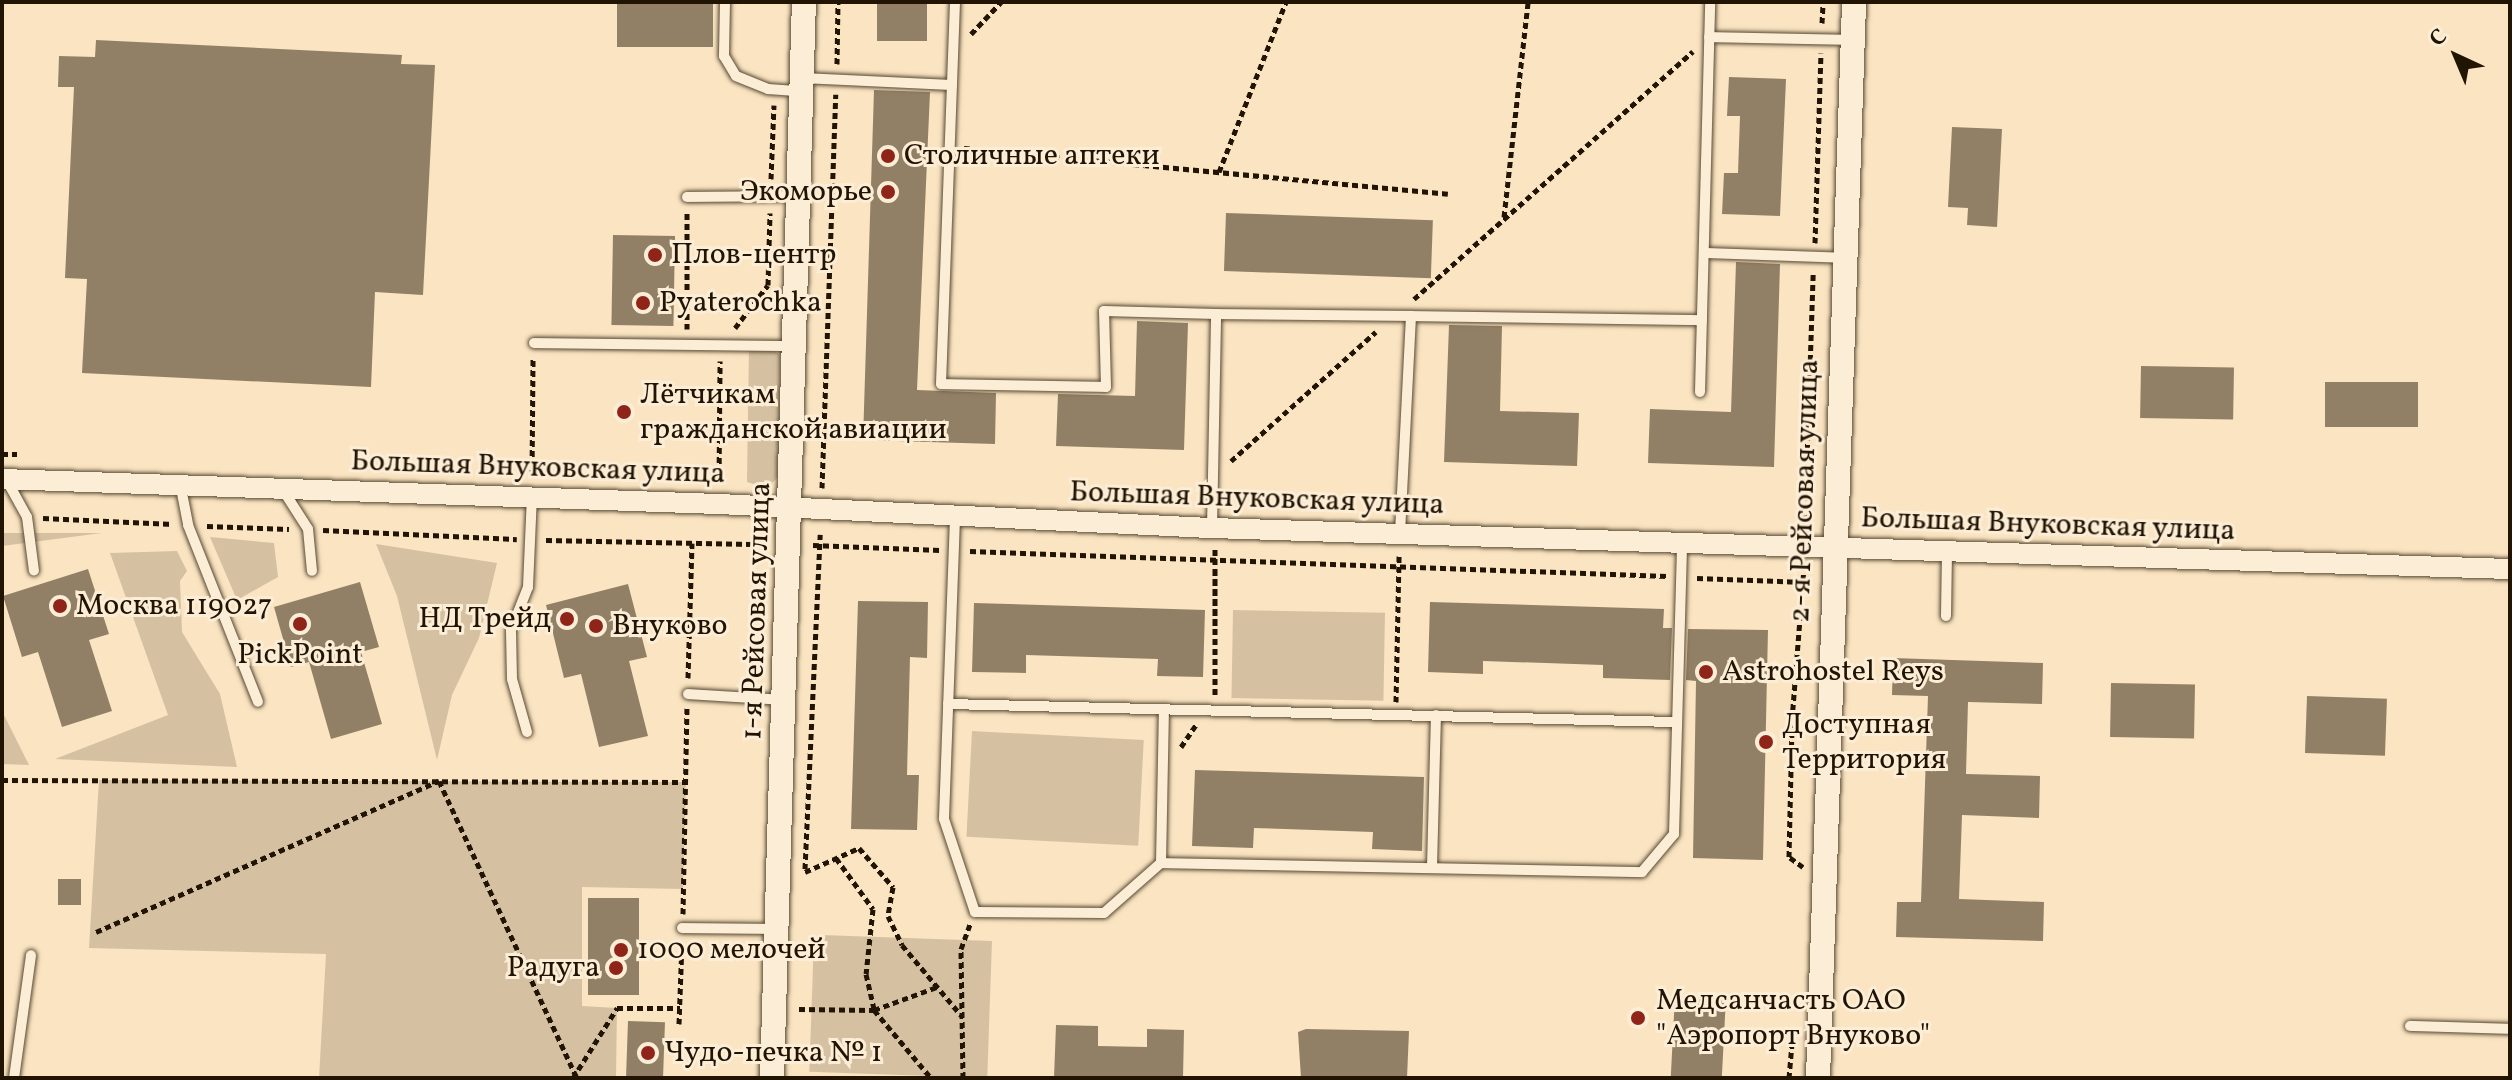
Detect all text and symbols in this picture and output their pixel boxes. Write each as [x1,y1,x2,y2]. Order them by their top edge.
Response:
north arrow [2416,16,2496,96]
text: С [2423,22,2455,54]
place label: Столичные аптеки [904,138,1160,174]
marker: Столичные аптеки [879,147,897,165]
place label: Экоморье [740,174,872,210]
marker: Экоморье [879,183,897,201]
place label: Плов-центр [671,237,837,273]
marker: Плов-центр [646,246,664,264]
place label: Pyaterochka [659,285,822,321]
marker: Pyaterochka [634,294,652,312]
street label: 2-я Рейсовая улица [1782,358,1828,624]
place label: Лётчикам гражданской авиации [640,377,947,448]
marker: Лётчикам гражданской авиации [615,403,633,421]
street label: Большая Внуковская улица [350,443,726,493]
street label: Большая Внуковская улица [1069,474,1445,524]
street label: 1-я Рейсовая улица [734,481,780,741]
street label: Большая Внуковская улица [1860,500,2236,550]
place label: Москва 119027 [76,588,272,624]
marker: Москва 119027 [51,597,69,615]
place label: НД Трейд [418,601,551,637]
place label: Внуково [612,608,728,644]
marker: НД Трейд [558,610,576,628]
marker: PickPoint [291,615,309,633]
marker: Внуково [587,617,605,635]
place label: PickPoint [237,637,363,673]
place label: Astrohostel Reys [1722,654,1944,690]
marker: Astrohostel Reys [1697,663,1715,681]
place label: Доступная Территория [1782,707,1946,778]
marker: Доступная Территория [1757,733,1775,751]
place label: 1000 мелочей [637,932,826,968]
marker: 1000 мелочей [612,941,630,959]
place label: Радуга [507,950,600,986]
marker: Радуга [607,959,625,977]
place label: Медсанчасть ОАО "Аэропорт Внуково" [1656,983,1930,1054]
marker: Медсанчасть ОАО "Аэропорт Внуково" [1627,1007,1649,1029]
place label: Чудо-печка № 1 [664,1035,882,1071]
marker: Чудо-печка № 1 [639,1044,657,1062]

